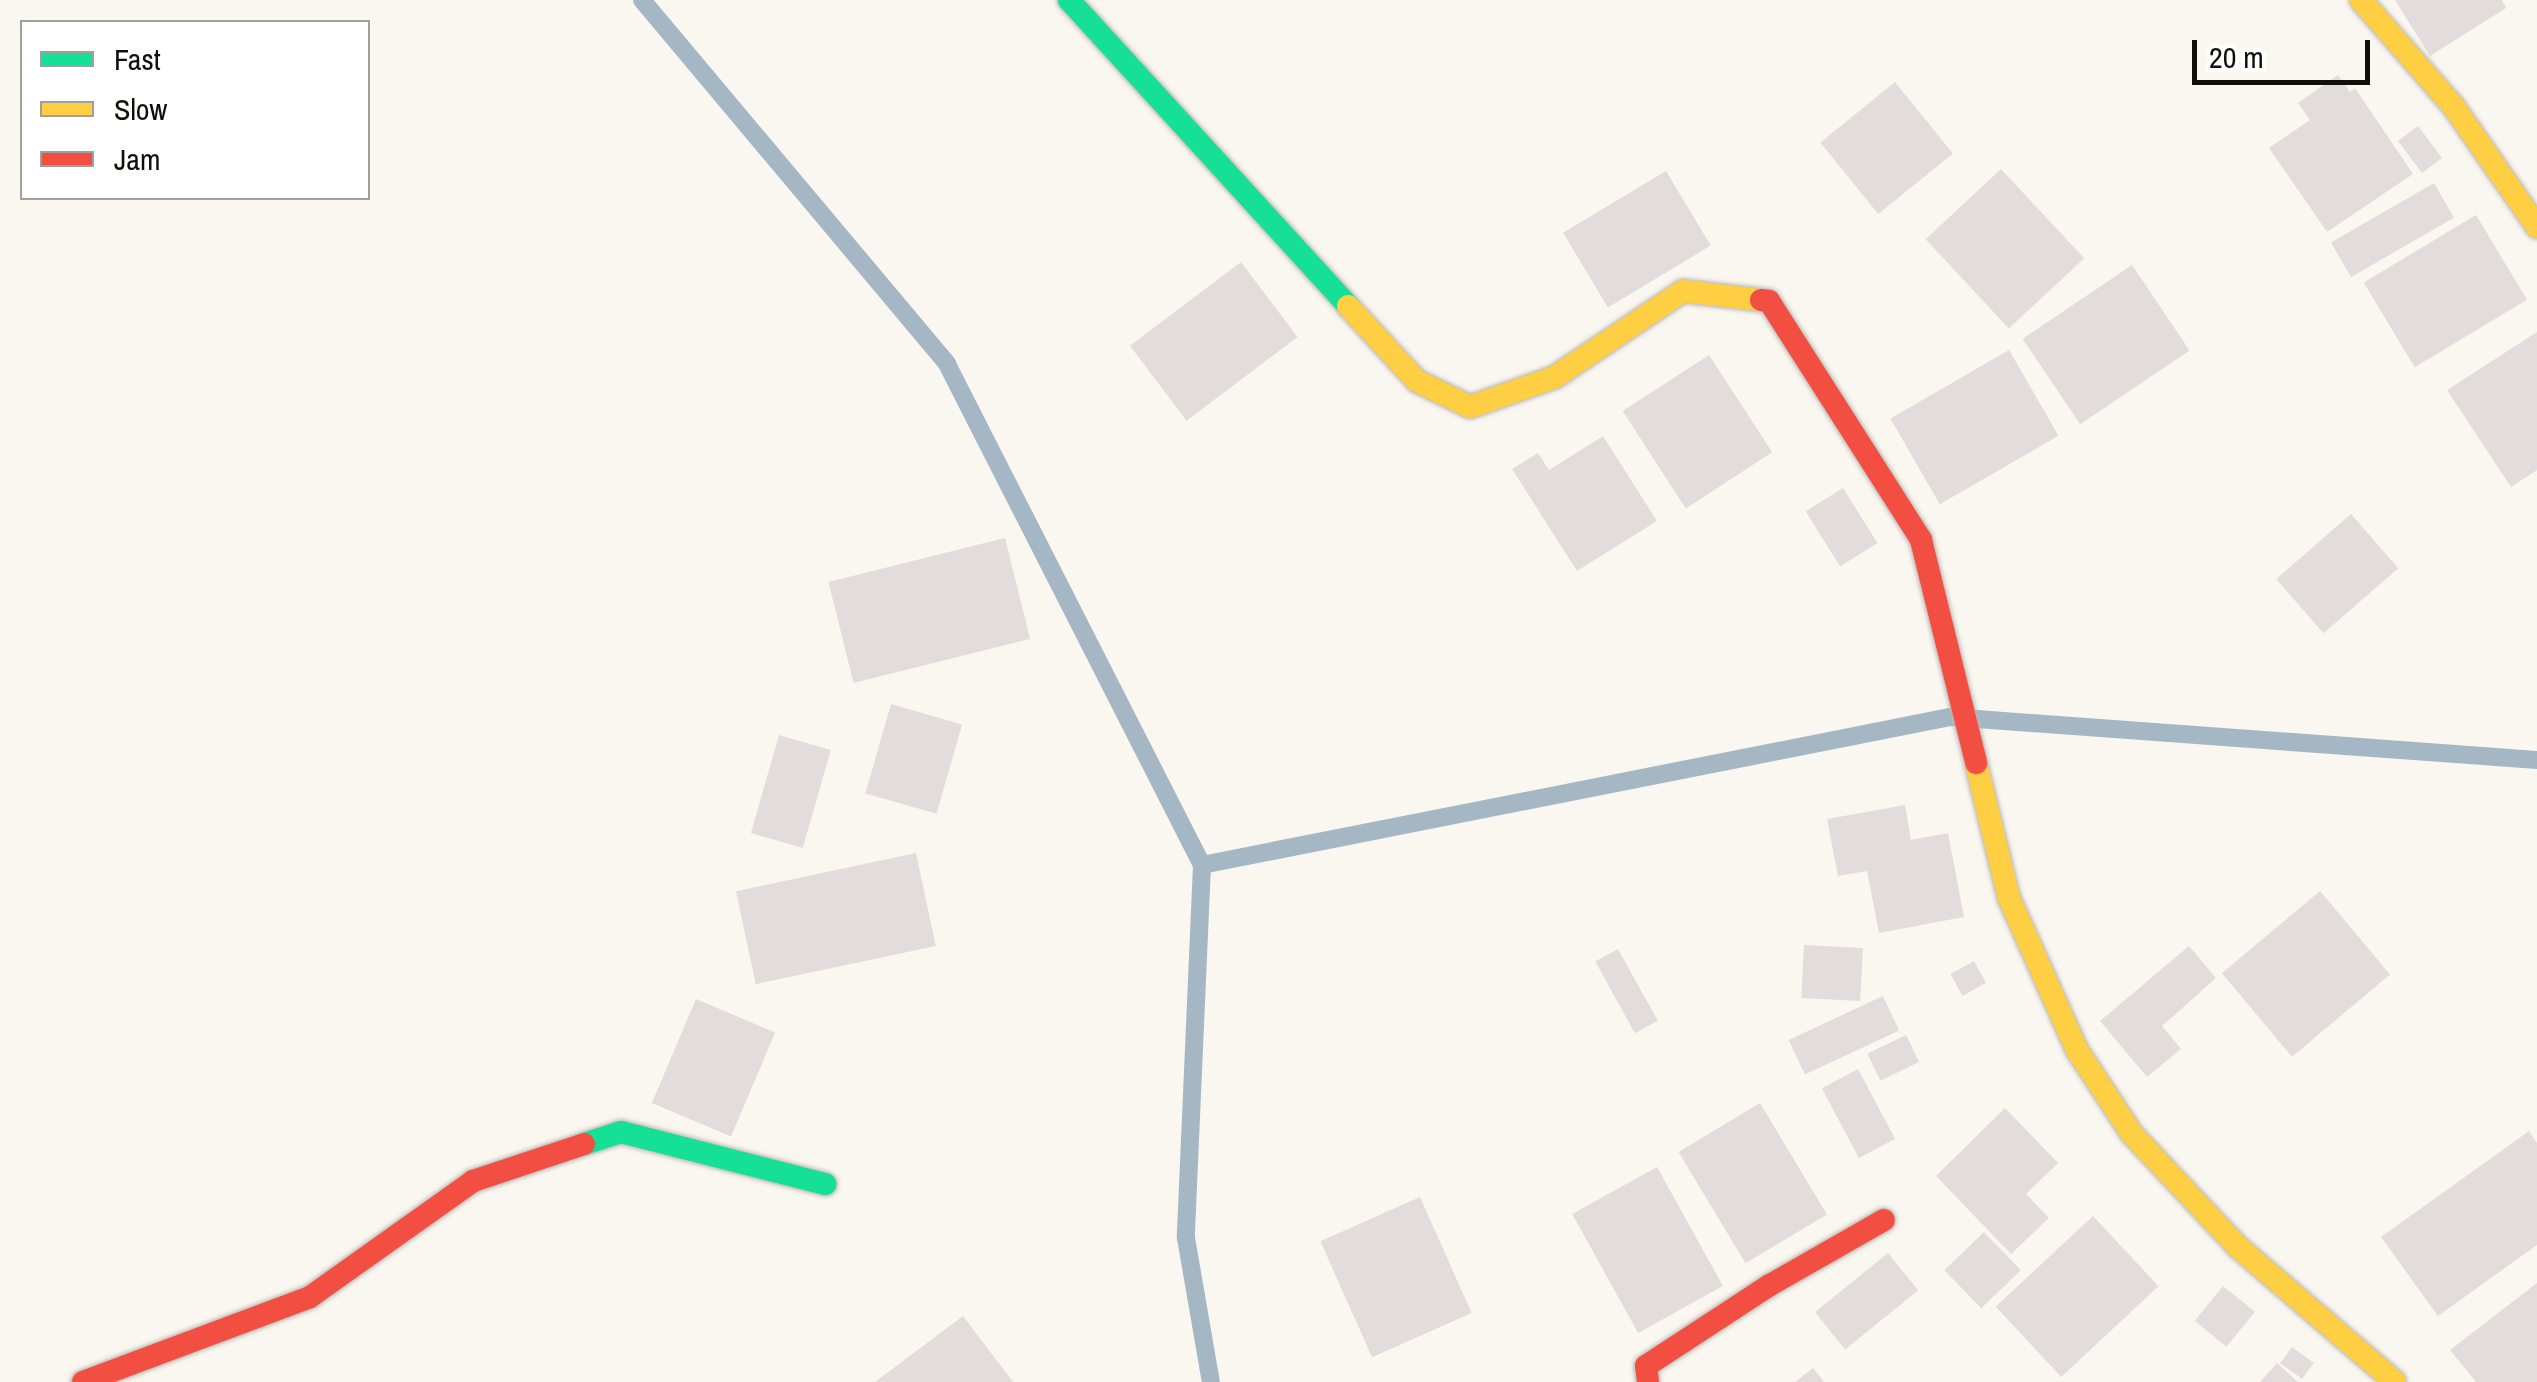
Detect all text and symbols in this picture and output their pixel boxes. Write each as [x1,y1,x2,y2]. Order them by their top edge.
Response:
legend [20,20,370,200]
scale bar [2197,20,2374,82]
text: 20 m [2209,37,2264,77]
text: Fast [114,39,161,79]
text: Slow [114,89,167,129]
text: Jam [114,139,160,179]

